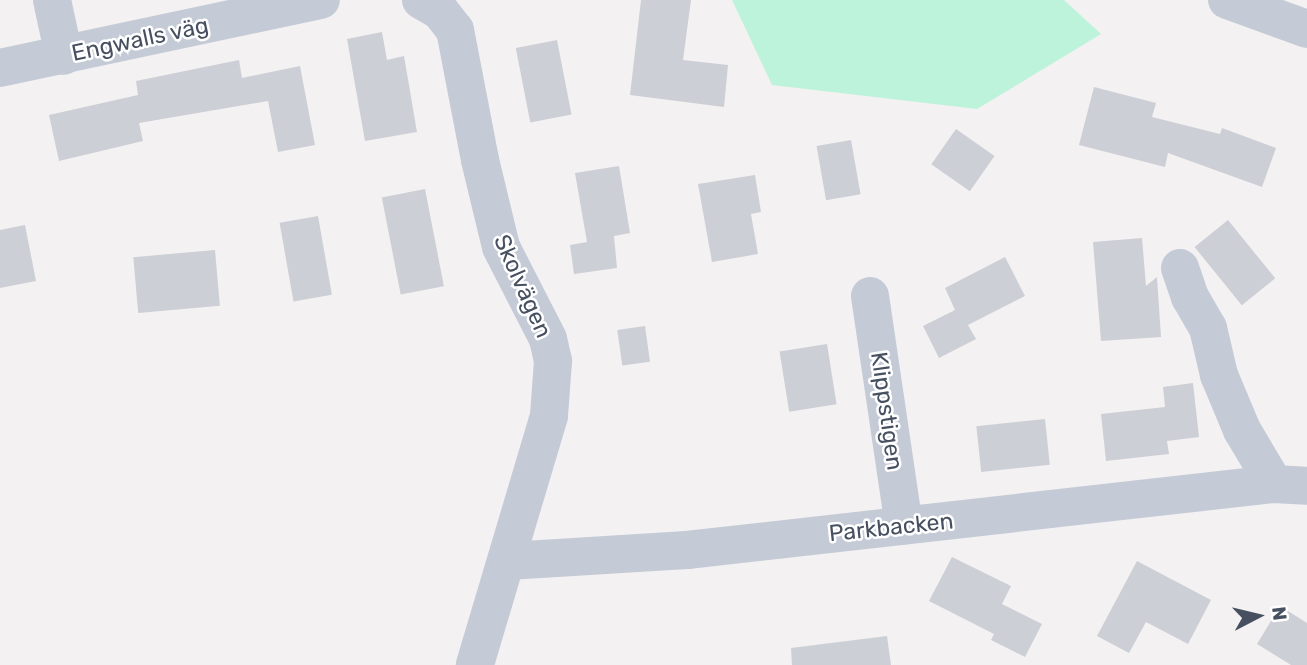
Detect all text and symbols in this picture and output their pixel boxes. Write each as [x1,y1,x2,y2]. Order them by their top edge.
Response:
street label: Engwalls väg [69,11,211,67]
street label: Skolvägen [488,230,558,342]
street label: Klippstigen [865,350,909,472]
street label: Parkbacken [827,507,955,547]
north arrow [1223,581,1293,651]
text: N [1267,605,1292,622]

